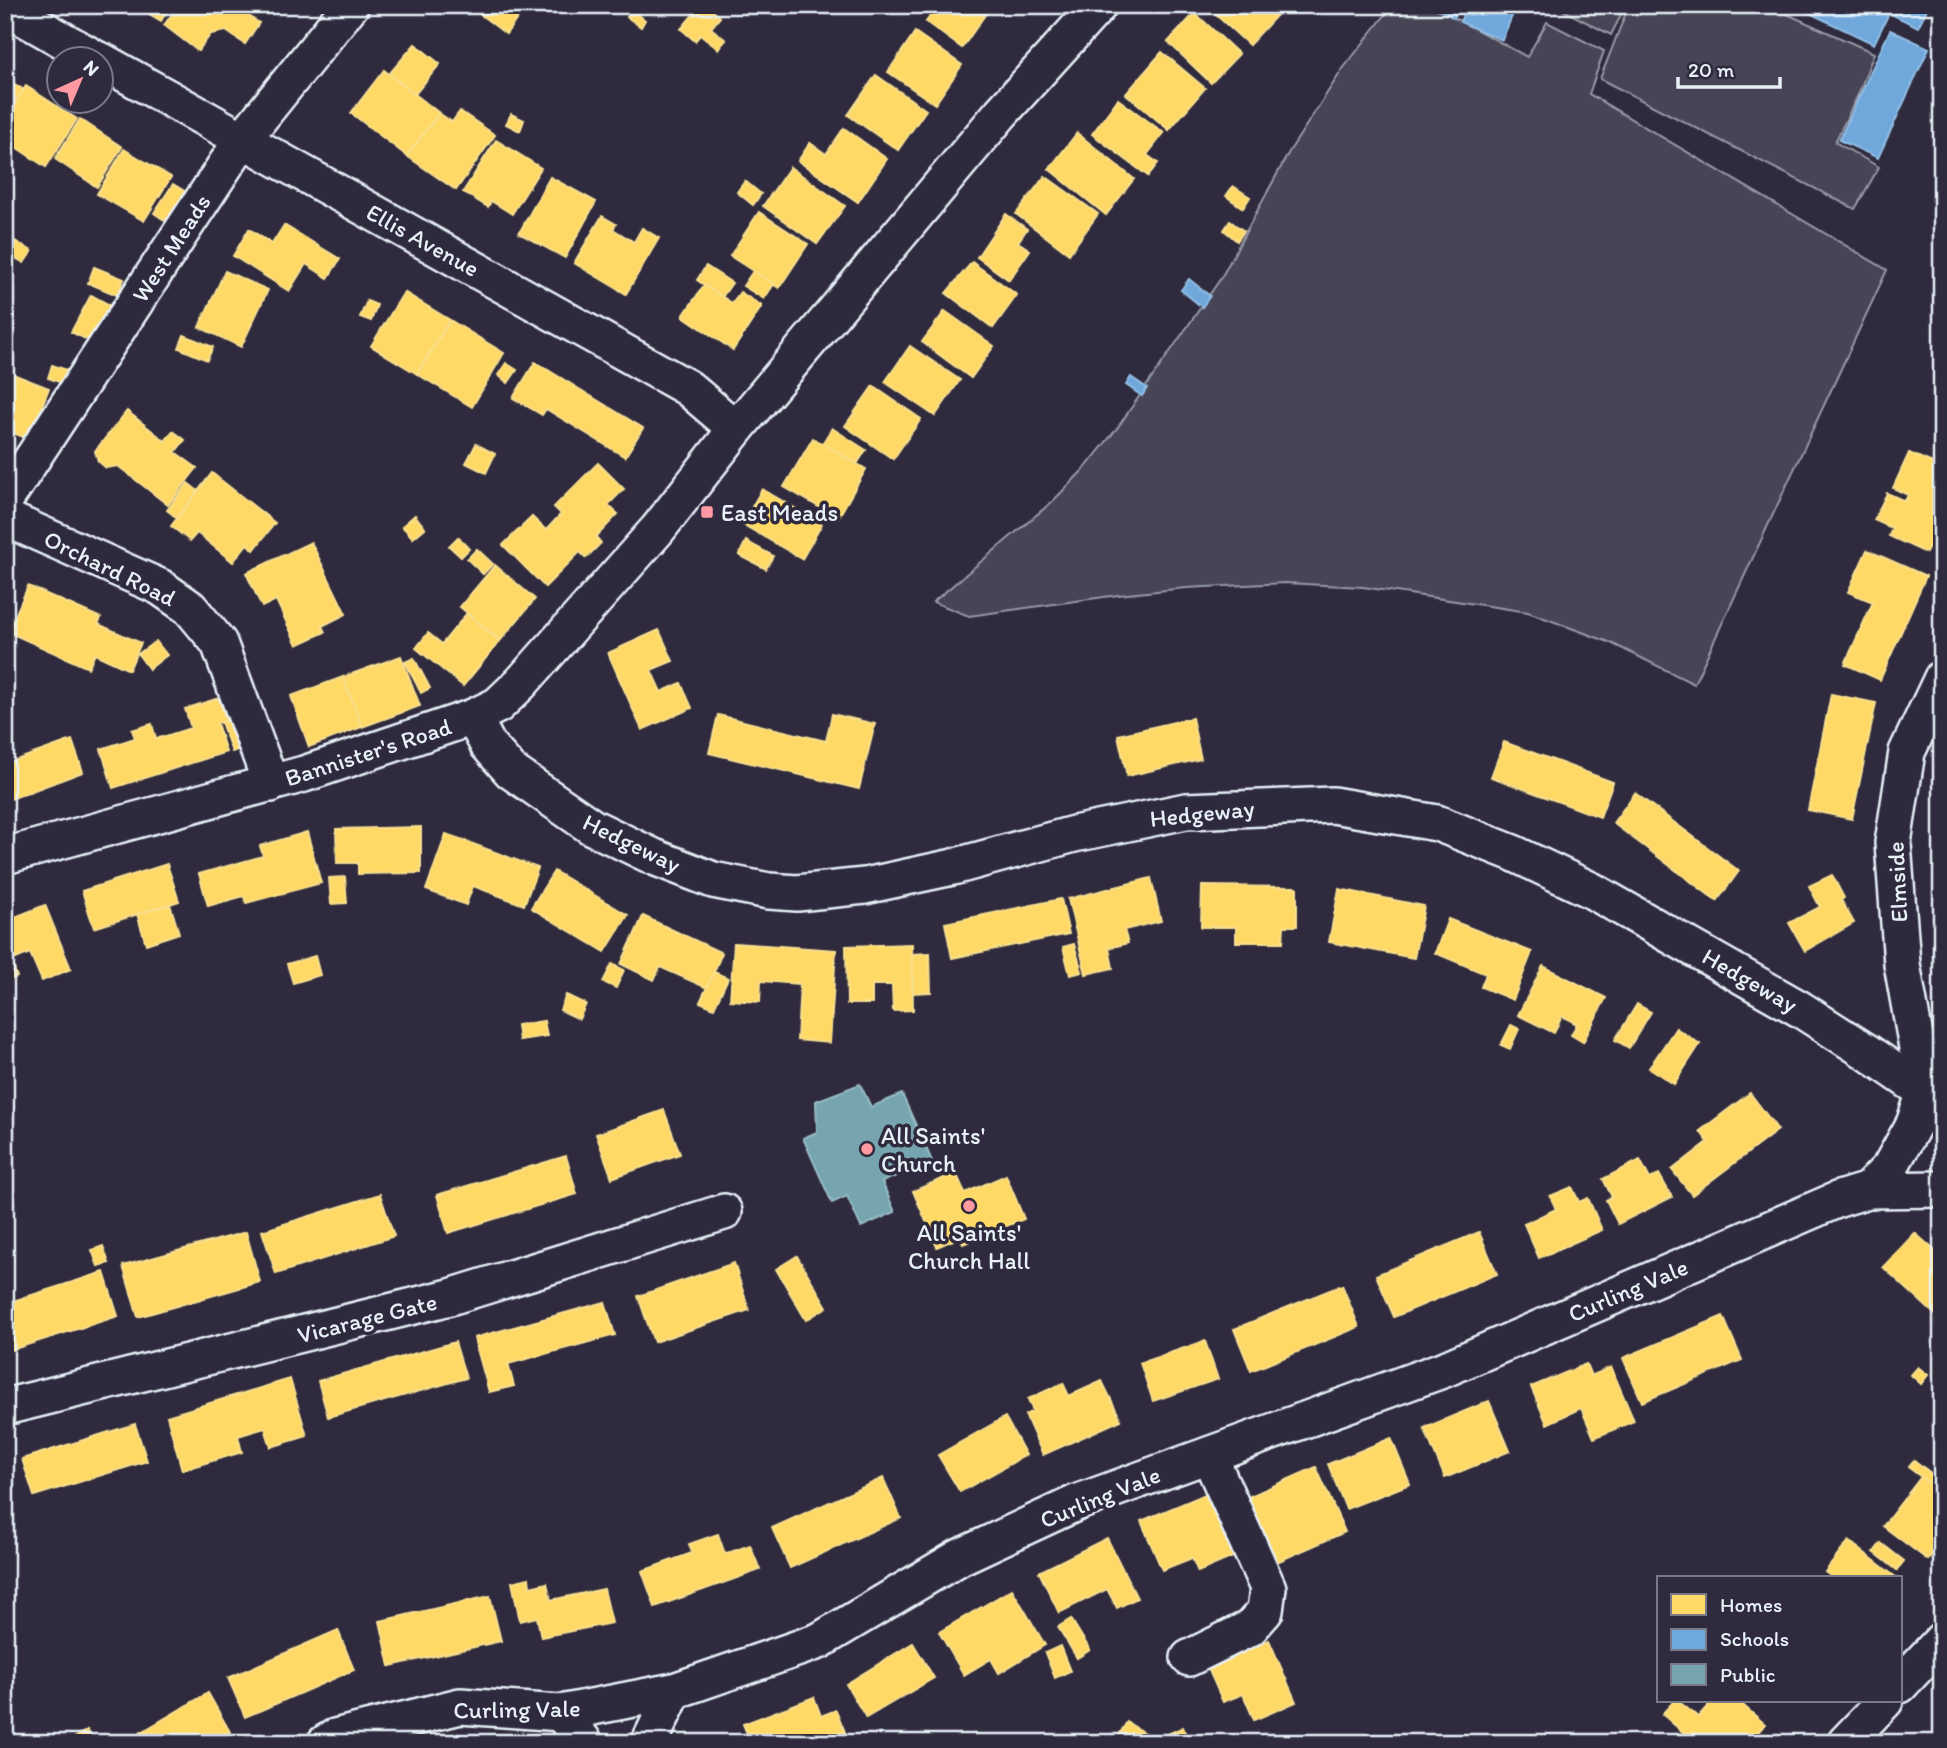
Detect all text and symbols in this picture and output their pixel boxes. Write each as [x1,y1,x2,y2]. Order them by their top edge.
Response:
north arrow [46,46,116,116]
scale bar [1678,46,1779,90]
text: N [79,55,104,81]
text: 20 m [1688,57,1735,82]
street label: West Meads [125,188,217,308]
street label: Ellis Avenue [361,197,485,283]
place label: East Meads [721,498,838,527]
marker: East Meads [699,504,715,520]
street label: Orchard Road [39,524,181,612]
street label: Bannister's Road [281,711,455,793]
street label: Hedgeway [1148,793,1256,833]
street label: Hedgeway [578,807,686,879]
street label: Elmside [1880,841,1914,923]
street label: Hedgeway [1697,941,1803,1019]
place label: All Saints' Church [881,1121,985,1178]
marker: All Saints' Church [859,1141,875,1157]
marker: All Saints' Church Hall [961,1198,977,1214]
place label: All Saints' Church Hall [908,1218,1030,1275]
street label: Curling Vale [1564,1252,1692,1328]
street label: Vicarage Gate [294,1287,440,1349]
street label: Curling Vale [1036,1460,1164,1534]
legend [1657,1576,1902,1702]
text: Homes [1720,1592,1782,1617]
text: Schools [1720,1626,1789,1651]
text: Public [1720,1662,1776,1687]
street label: Curling Vale [453,1693,581,1725]

